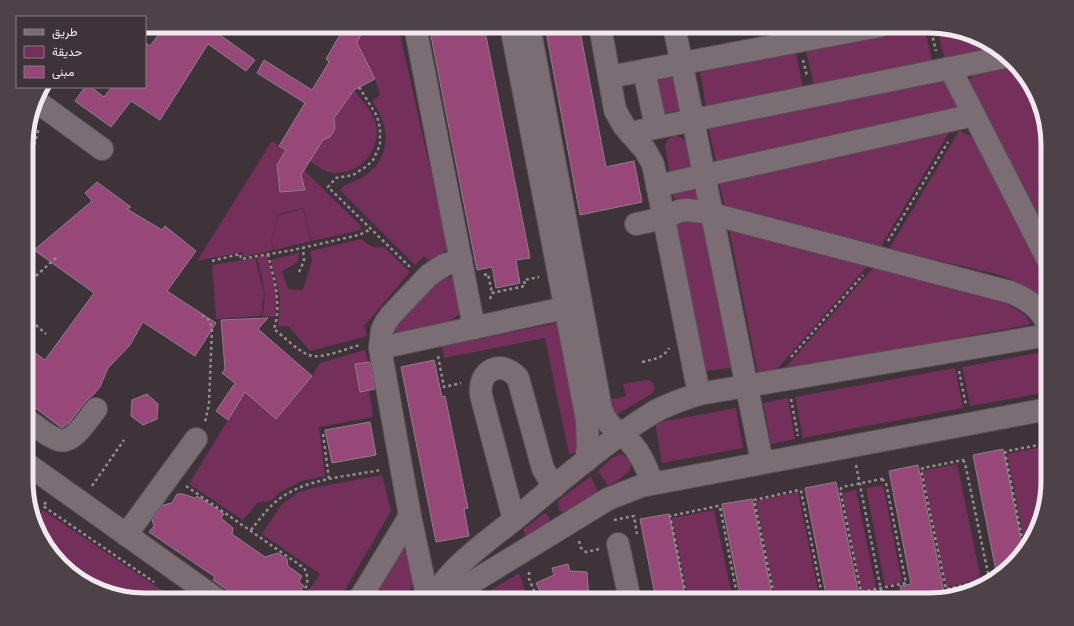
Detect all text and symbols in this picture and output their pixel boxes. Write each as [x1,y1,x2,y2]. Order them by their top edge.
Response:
legend [16,16,146,88]
text: طريق [52,22,78,40]
text: حديقة [52,42,82,60]
text: مبنى [52,62,74,80]

